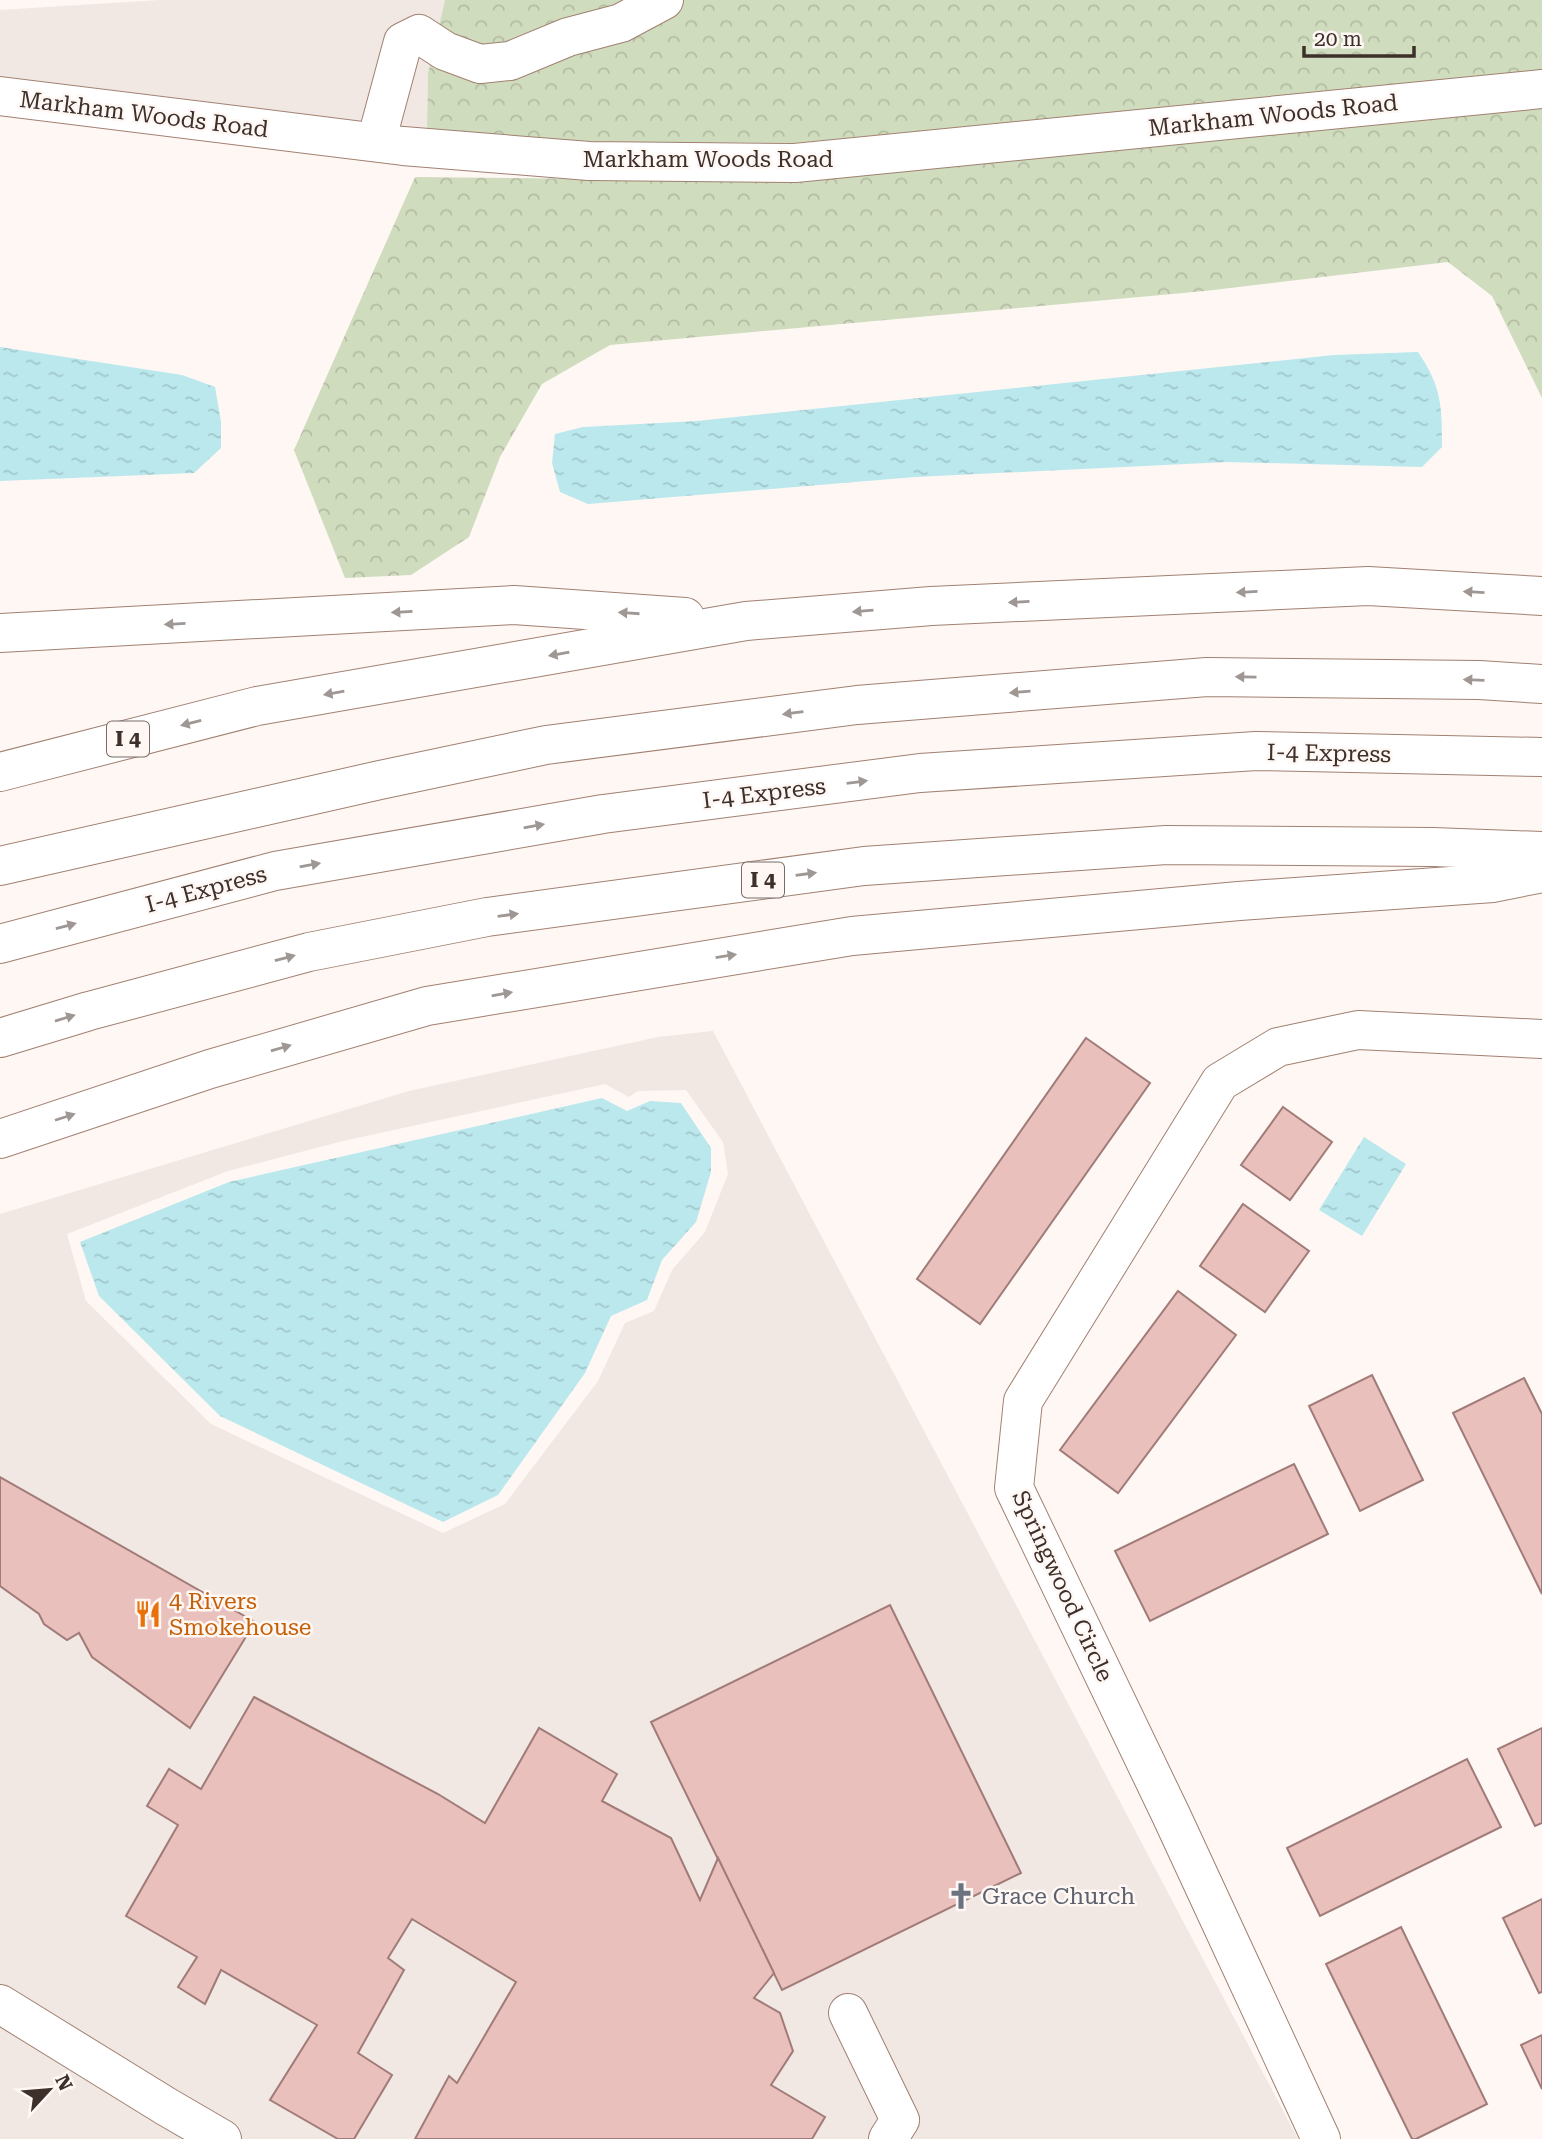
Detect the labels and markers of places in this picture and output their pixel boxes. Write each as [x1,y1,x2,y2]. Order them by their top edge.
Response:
place label: 4 Rivers Smokehouse [169,1588,312,1641]
restaurant icon: 4 Rivers Smokehouse [133,1599,163,1629]
church icon: Grace Church [946,1881,976,1911]
place label: Grace Church [982,1883,1135,1910]

